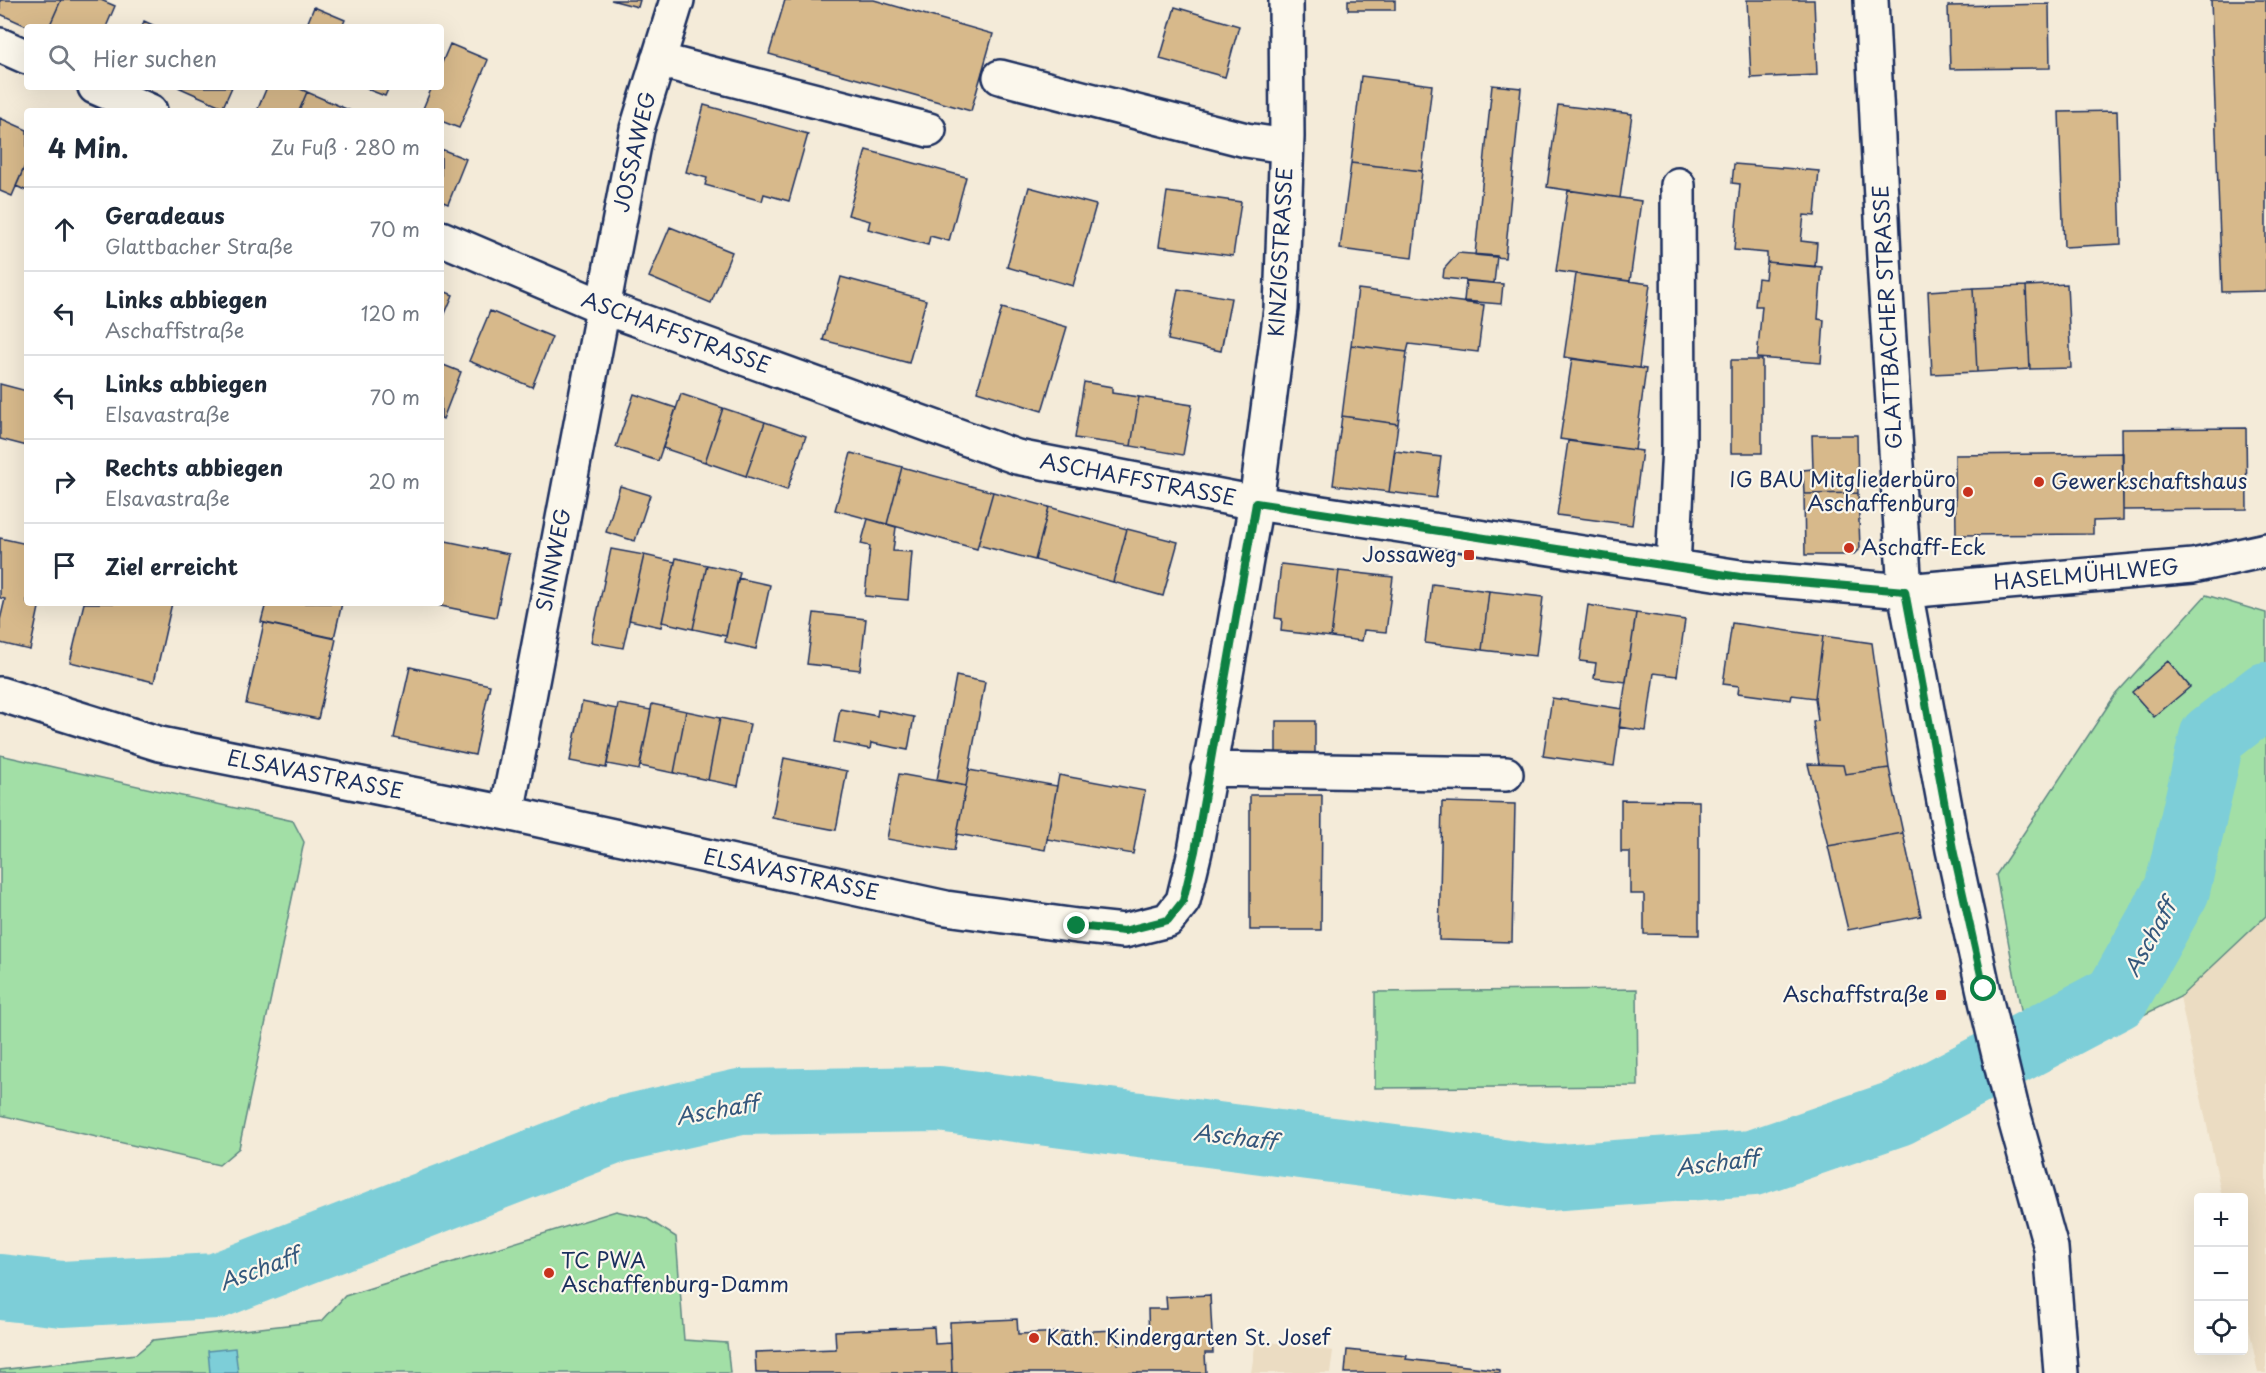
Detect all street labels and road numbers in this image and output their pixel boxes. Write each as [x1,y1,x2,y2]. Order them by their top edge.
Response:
street label: JOSSAWEG [604,88,662,215]
street label: KINZIGSTRASSE [1259,166,1299,338]
street label: GLATTBACHER STRASSE [1863,184,1909,450]
street label: ASCHAFFSTRASSE [578,282,776,380]
street label: ASCHAFFSTRASSE [1038,443,1239,513]
street label: SINNWEG [526,505,578,614]
street label: HASELMÜHLWEG [1992,549,2180,597]
street label: ELSAVASTRASSE [225,740,406,806]
street label: ELSAVASTRASSE [701,839,882,907]

